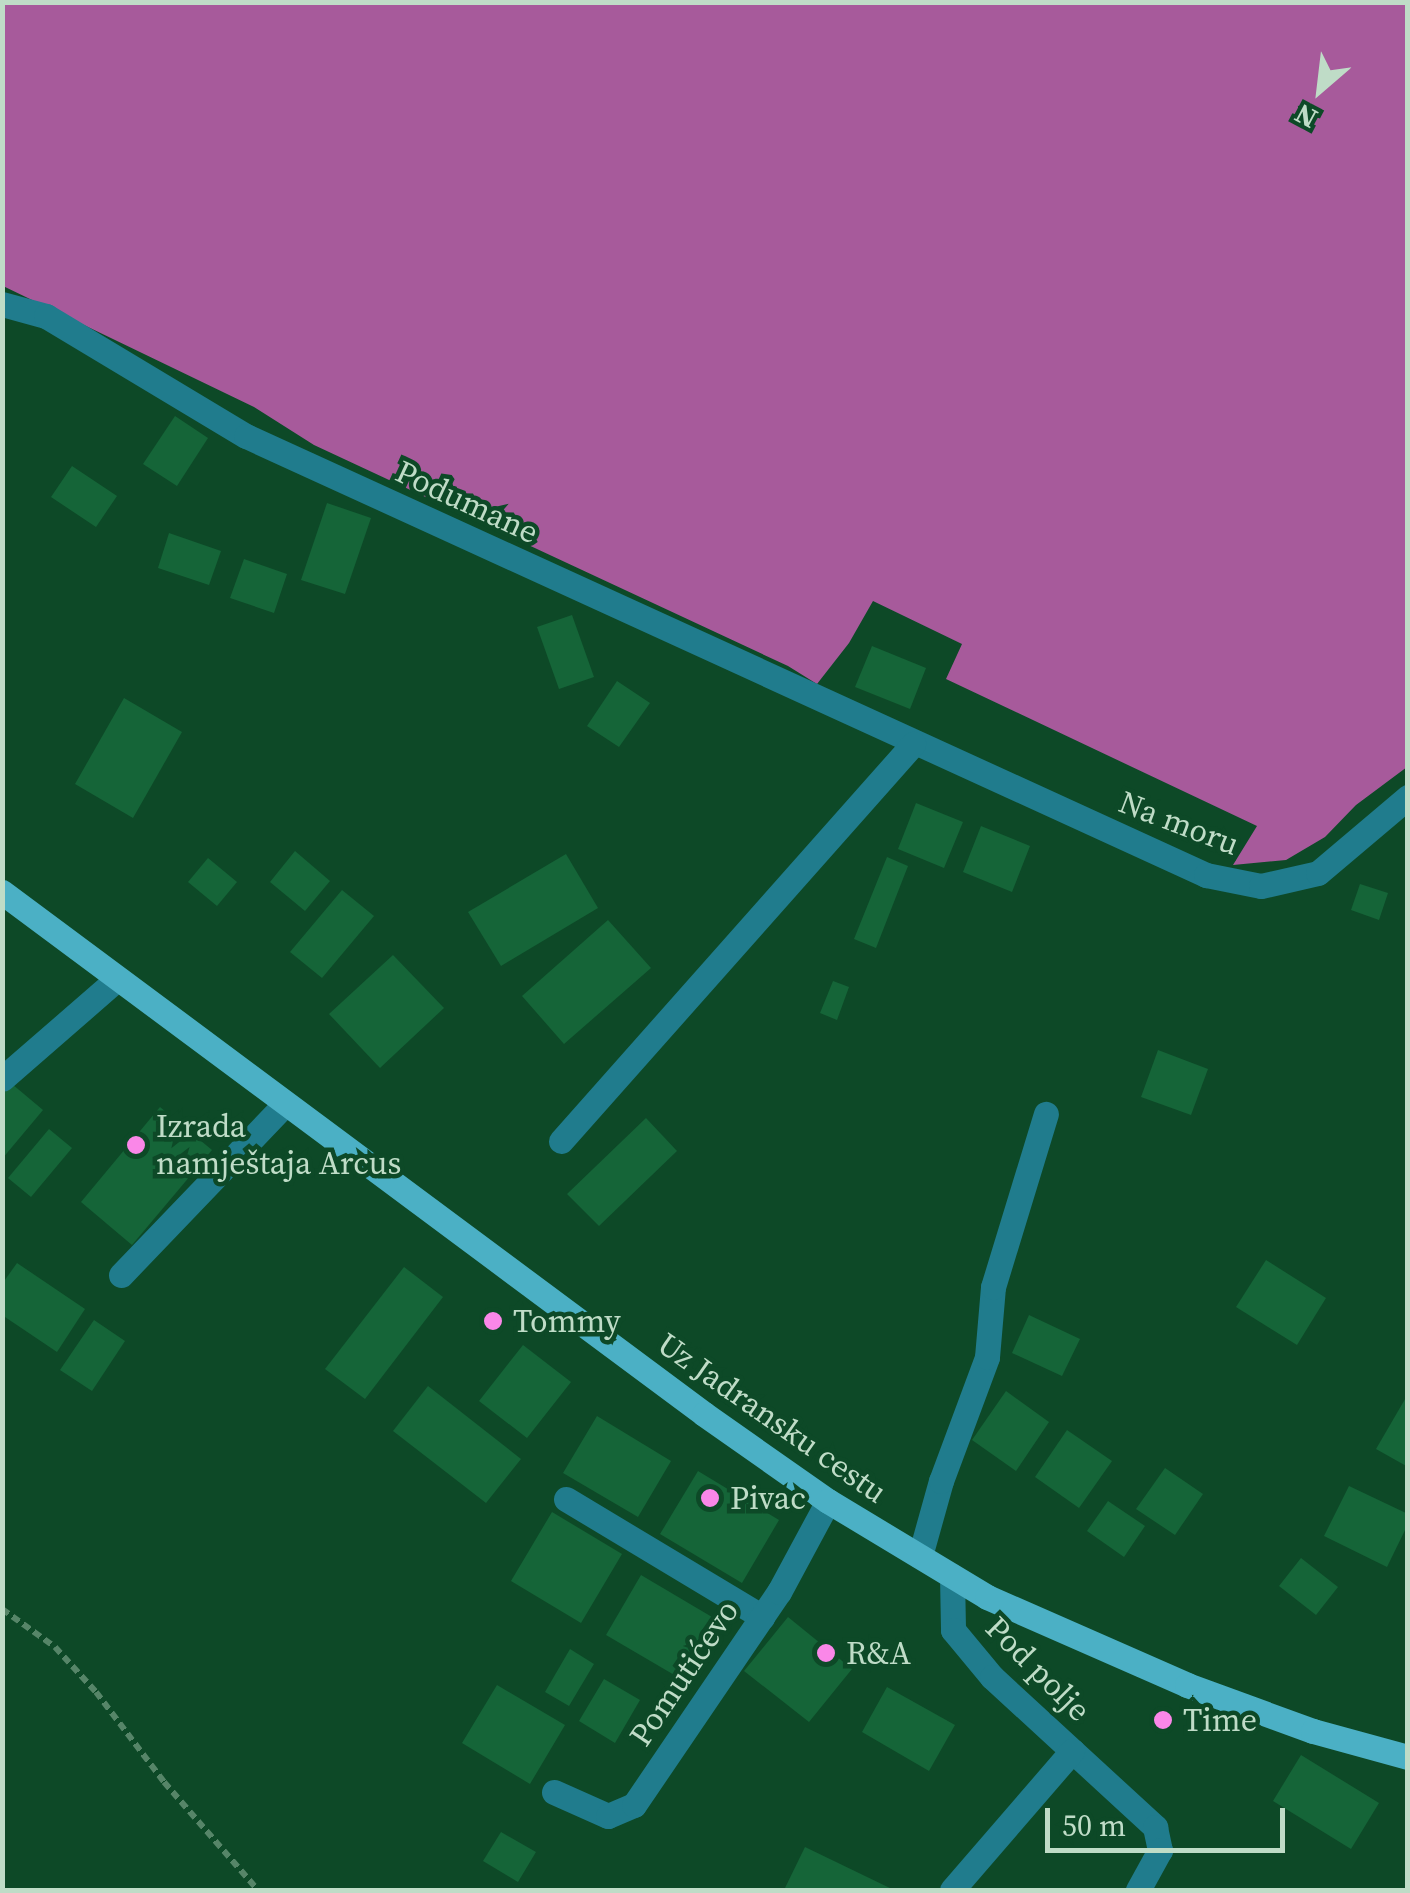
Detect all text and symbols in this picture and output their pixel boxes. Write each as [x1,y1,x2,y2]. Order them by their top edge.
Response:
north arrow [1270,40,1370,140]
text: N [1288,95,1324,138]
street label: Podumane [390,452,544,552]
street label: Na moru [1114,783,1244,863]
place label: Izrada namještaja Arcus [156,1108,401,1183]
marker: Izrada namještaja Arcus [125,1134,147,1156]
place label: Tommy [513,1302,621,1340]
marker: Tommy [482,1310,504,1332]
street label: Uz Jadransku cestu [650,1325,894,1511]
place label: Pivac [730,1479,806,1517]
marker: Pivac [699,1487,721,1509]
street label: Pomutićevo [621,1593,747,1753]
street label: Pod polje [978,1609,1098,1729]
place label: R&A [846,1634,911,1672]
marker: R&A [815,1642,837,1664]
place label: Time [1183,1701,1257,1739]
marker: Time [1152,1709,1174,1731]
scale bar [1050,1788,1290,1850]
text: 50 m [1062,1805,1126,1846]

